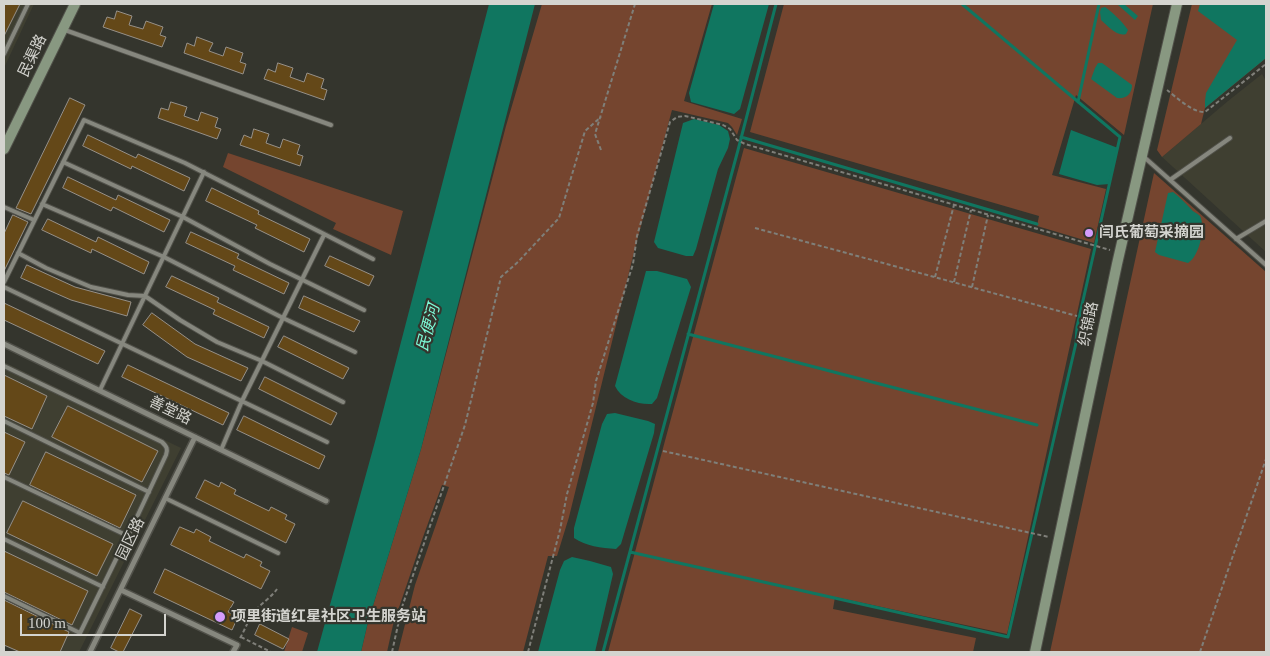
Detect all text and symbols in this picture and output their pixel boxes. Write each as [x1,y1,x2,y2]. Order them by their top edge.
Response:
street label: 民渠路 [15,32,51,80]
place label: 闫氏葡萄采摘园 [1099,224,1204,242]
marker: 闫氏葡萄采摘园 [1083,227,1095,239]
street label: 织锦路 [1076,300,1102,348]
water label: 民便河 [414,302,444,354]
street label: 善堂路 [146,393,194,429]
street label: 园区路 [113,515,149,563]
scale bar [22,604,169,636]
place label: 项里街道红星社区卫生服务站 [231,608,426,626]
marker: 项里街道红星社区卫生服务站 [213,610,227,624]
text: 100 m [28,615,66,631]

